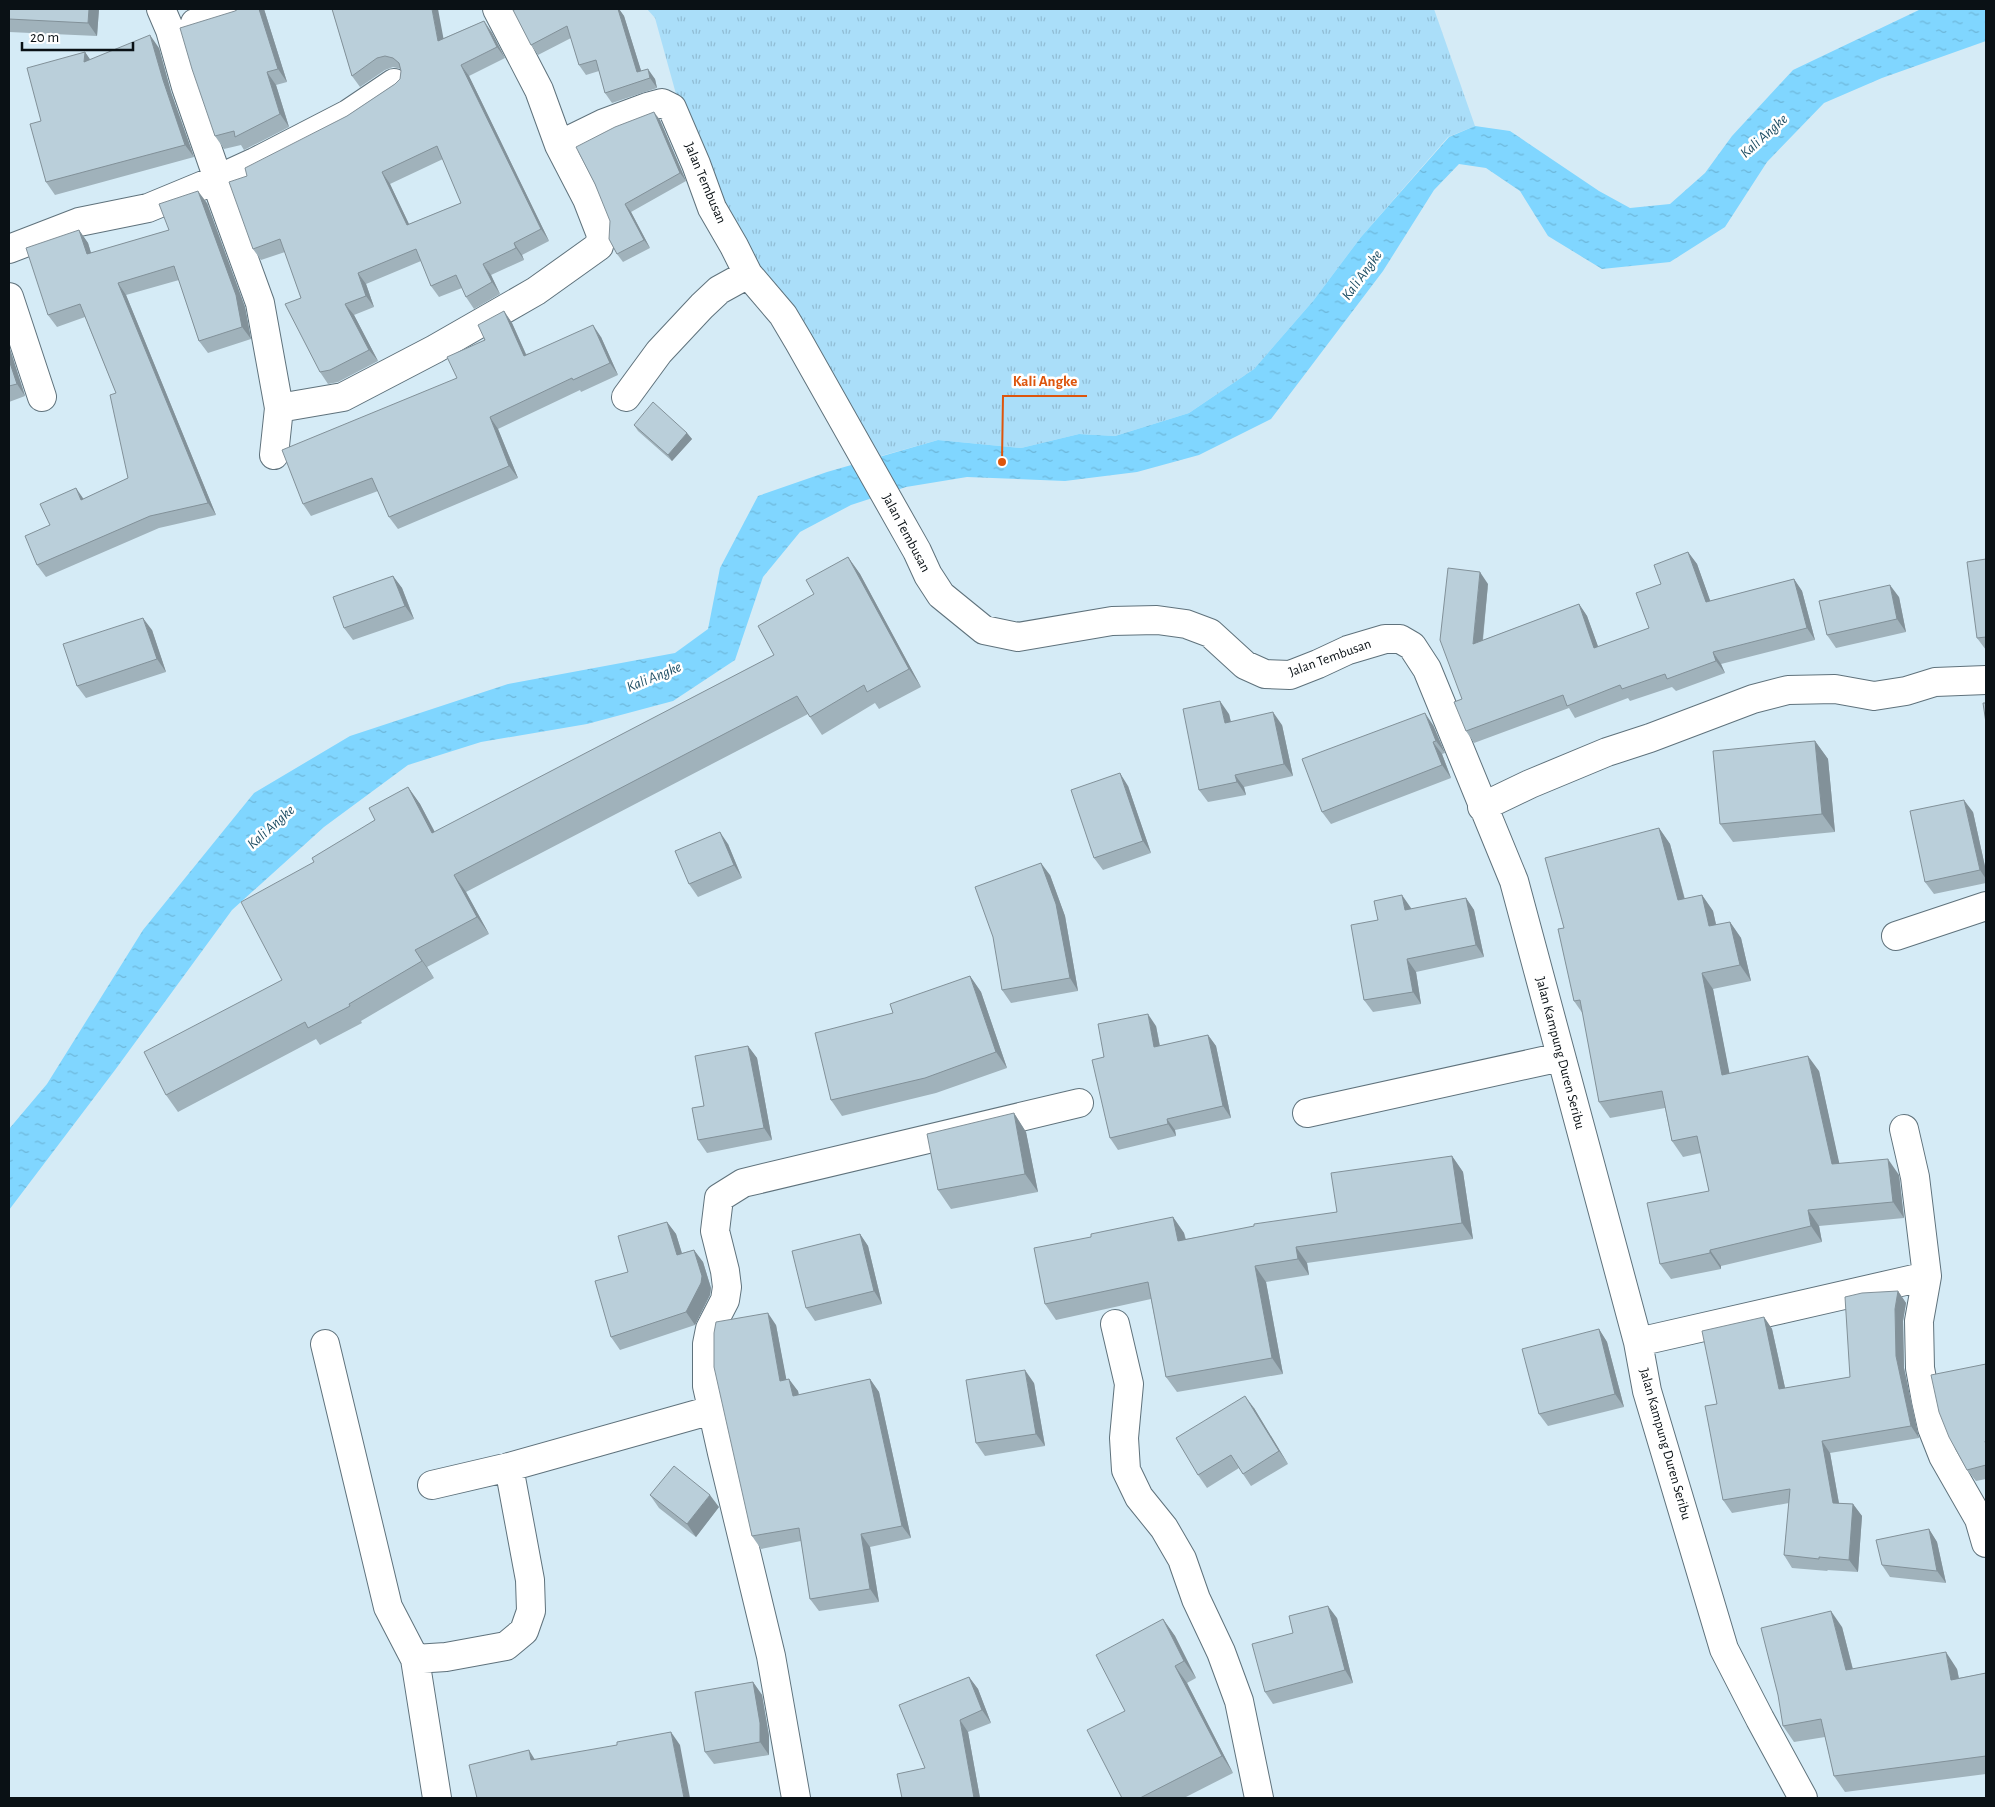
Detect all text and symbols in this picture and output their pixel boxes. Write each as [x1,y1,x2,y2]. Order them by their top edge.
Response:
scale bar [22,20,134,52]
text: 20 m [30,30,59,45]
water label: Kali Angke [1738,111,1791,161]
street label: Jalan Tembusan [682,140,728,226]
water label: Kali Angke [1339,247,1385,303]
callout: Kali Angke [1003,366,1087,396]
text: Kali Angke [1013,374,1077,389]
street label: Jalan Tembusan [880,492,932,574]
street label: Jalan Tembusan [1287,637,1373,679]
water label: Kali Angke [625,659,684,695]
water label: Kali Angke [245,802,298,852]
street label: Jalan Kampung Duren Seribu [1533,975,1587,1131]
street label: Jalan Kampung Duren Seribu [1637,1367,1693,1521]

